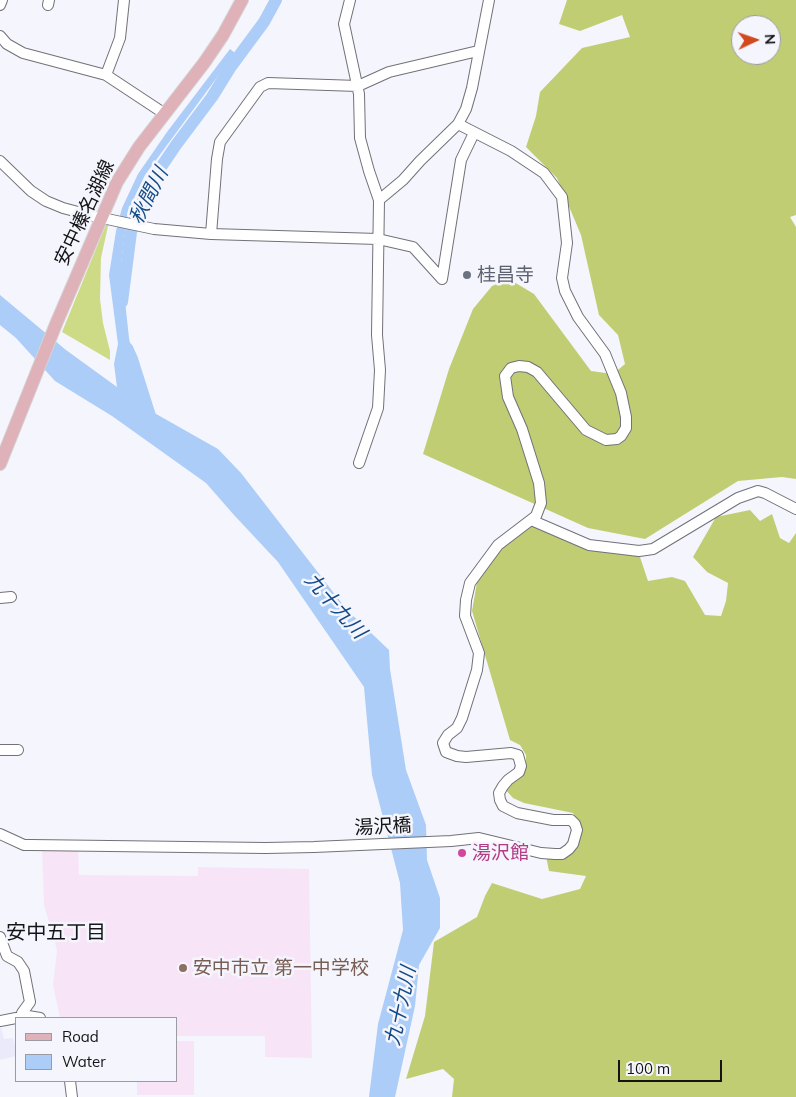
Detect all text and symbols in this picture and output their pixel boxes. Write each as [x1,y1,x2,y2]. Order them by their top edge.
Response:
north arrow [731,15,781,65]
text: N [761,34,779,45]
street label: 安中榛名湖線 [51,157,119,269]
water label: 秋間川 [125,164,173,228]
place label: 桂昌寺 [477,264,534,286]
marker: 桂昌寺 [461,269,473,281]
water label: 九十九川 [299,568,371,644]
street label: 湯沢橋 [354,814,412,840]
place label: 湯沢館 [472,842,529,864]
marker: 湯沢館 [456,847,468,859]
district label: 安中五丁目 [6,921,106,945]
place label: 安中市立 第一中学校 [193,957,369,979]
marker: 安中市立 第一中学校 [177,962,189,974]
water label: 九十九川 [381,964,421,1048]
legend [15,1017,178,1082]
text: Road [62,1027,99,1046]
scale bar [621,1050,725,1082]
text: Water [62,1052,106,1071]
text: 100 m [626,1059,670,1078]

